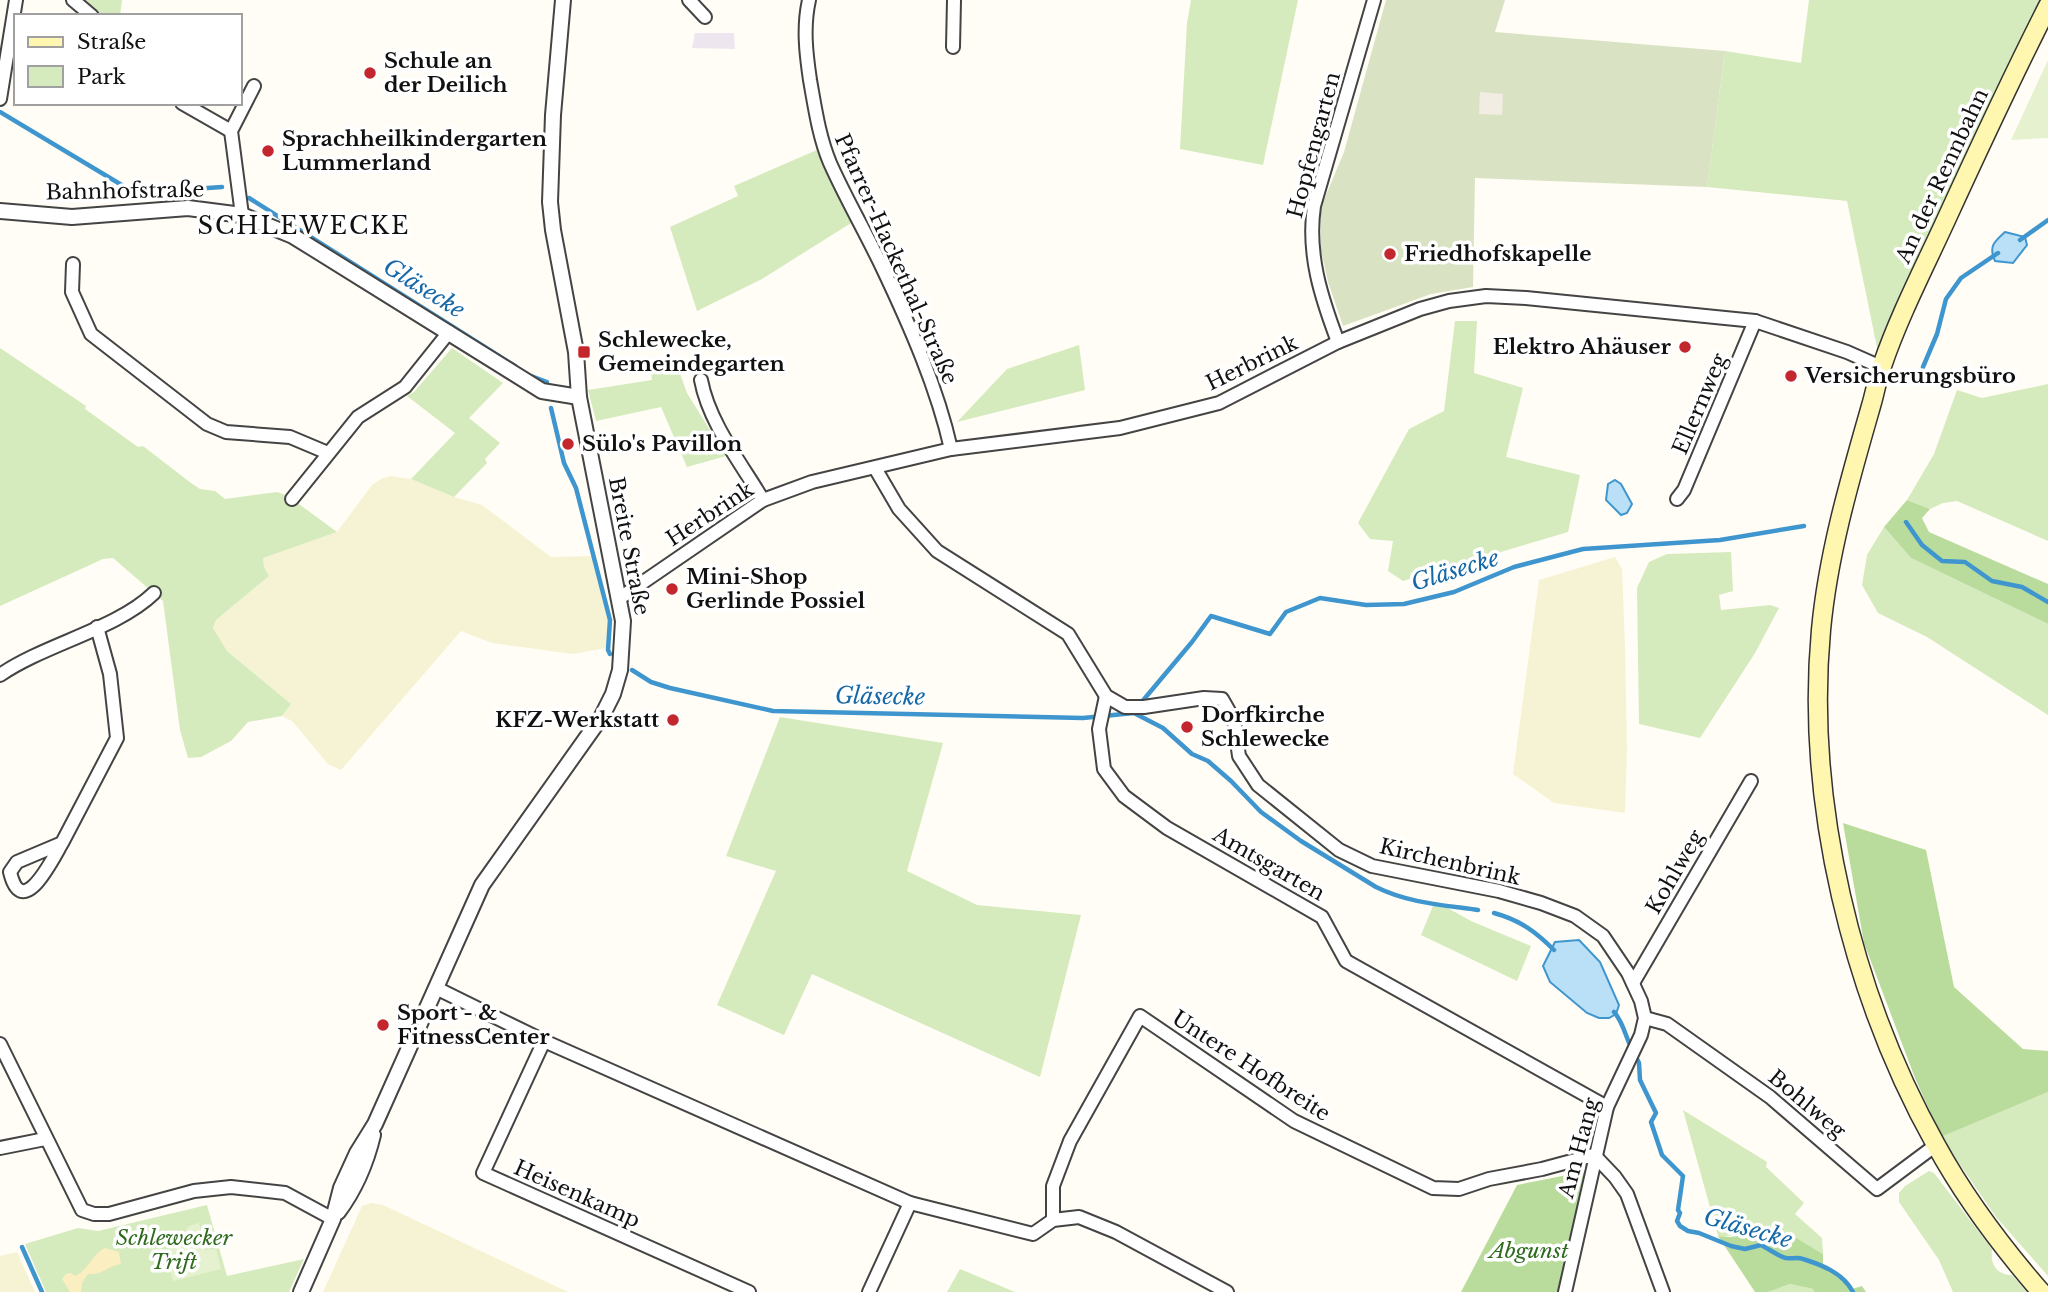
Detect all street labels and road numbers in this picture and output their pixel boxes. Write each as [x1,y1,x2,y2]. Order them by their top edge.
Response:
street label: Hopfengarten [1282,69,1346,221]
street label: An der Rennbahn [1890,84,1994,269]
street label: Pfarrer-Hackethal-Straße [829,130,963,388]
street label: Bahnhofstraße [45,177,205,205]
street label: Herbrink [1202,330,1302,396]
street label: Ellernweg [1667,349,1733,458]
street label: Breite Straße [603,475,655,617]
street label: Herbrink [661,476,759,552]
street label: Amtsgarten [1208,821,1330,906]
street label: Kohlweg [1641,825,1710,919]
street label: Kirchenbrink [1377,833,1523,891]
street label: Untere Hofbreite [1167,1005,1335,1127]
street label: Bohlweg [1763,1064,1851,1144]
street label: Am Hang [1553,1095,1605,1202]
street label: Heisenkamp [510,1155,644,1233]

